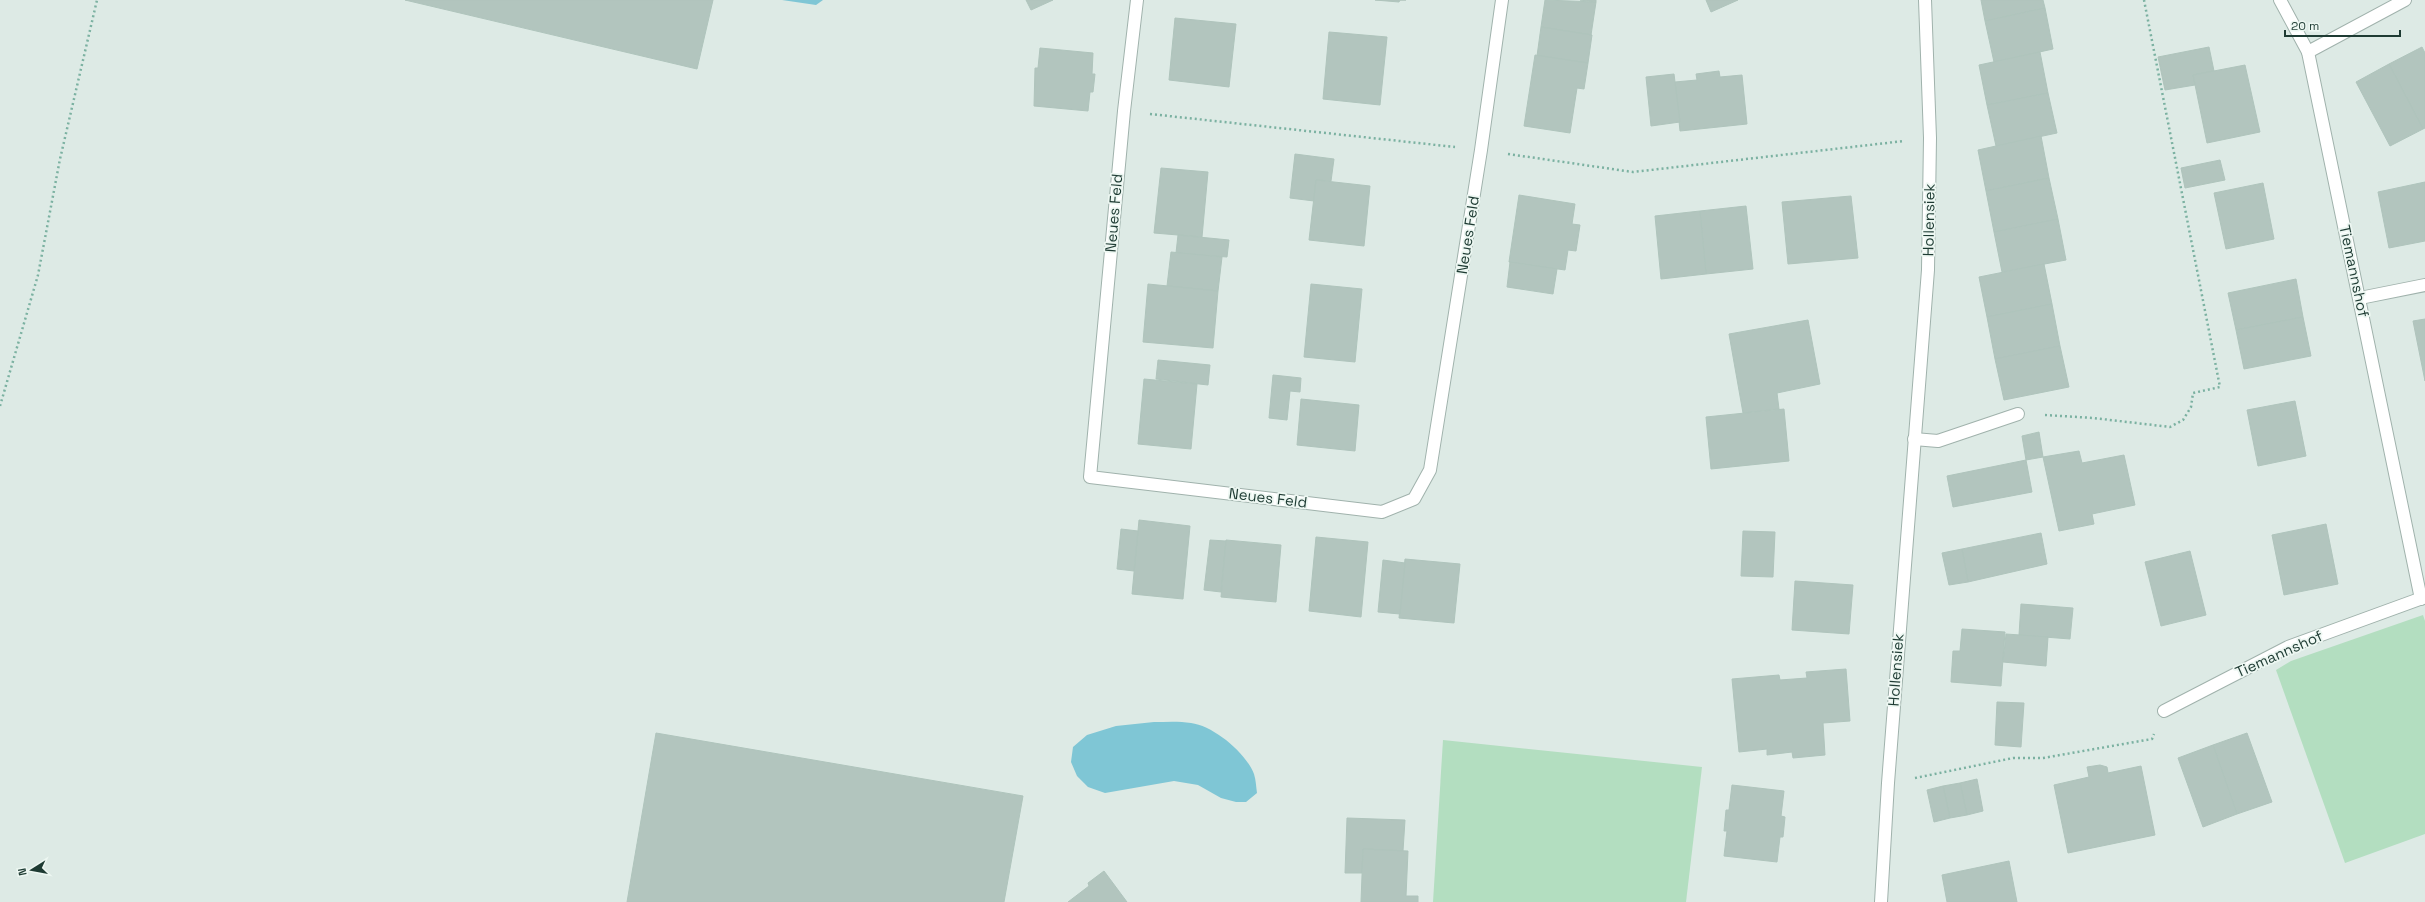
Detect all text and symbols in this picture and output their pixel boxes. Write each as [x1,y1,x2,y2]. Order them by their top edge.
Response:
scale bar [2285,12,2400,38]
text: 20 m [2291,18,2319,34]
street label: Neues Feld [1101,173,1126,253]
street label: Hollensiek [1918,183,1939,257]
street label: Neues Feld [1452,194,1483,275]
street label: Tiemannshof [2335,223,2374,319]
street label: Neues Feld [1228,483,1308,512]
street label: Tiemannshof [2232,626,2326,681]
street label: Hollensiek [1883,633,1908,707]
north arrow [12,850,52,890]
text: N [15,867,30,877]

